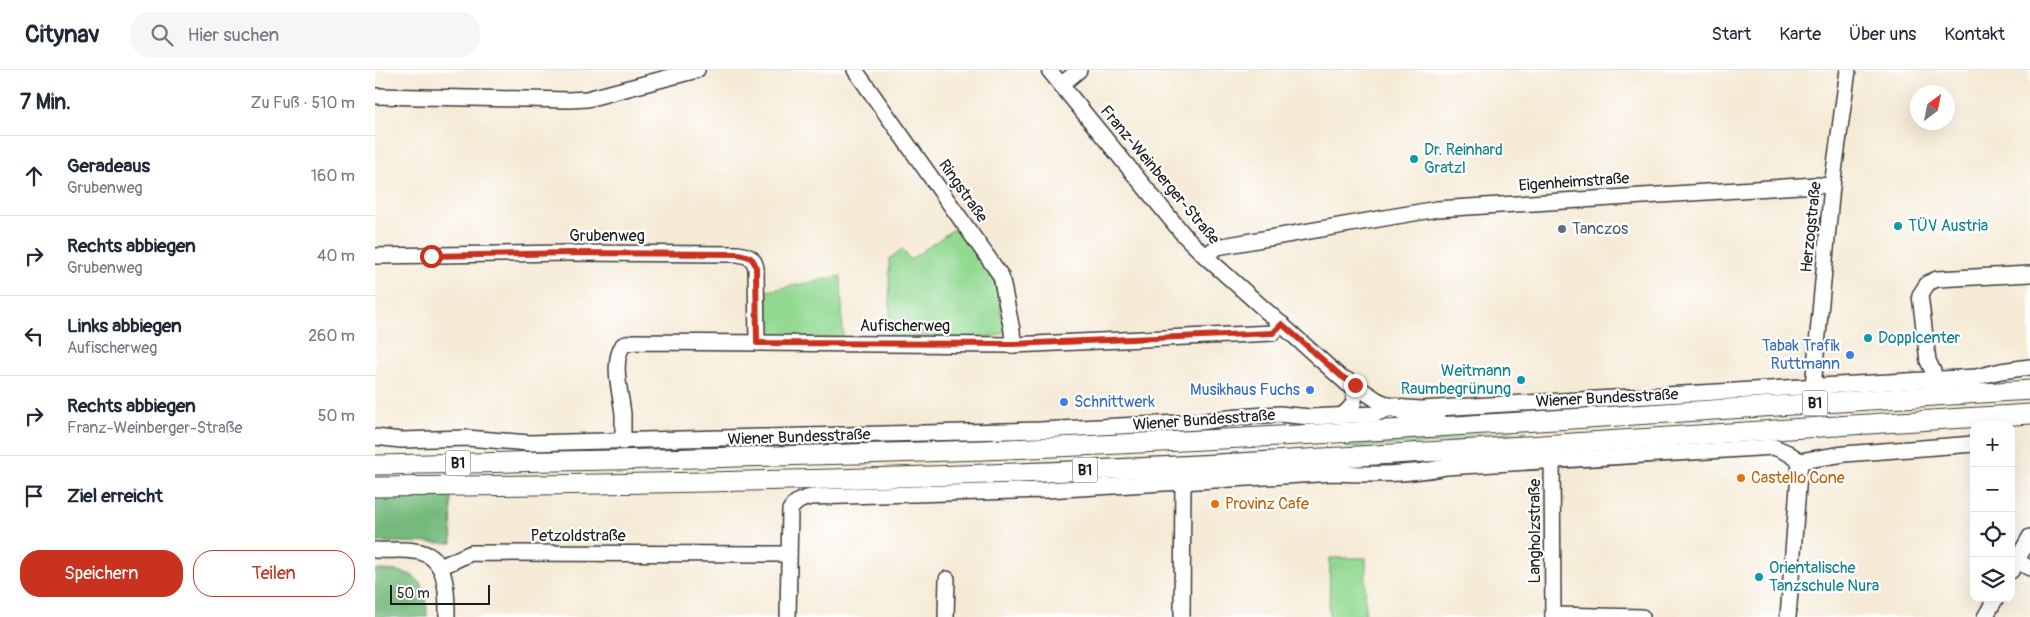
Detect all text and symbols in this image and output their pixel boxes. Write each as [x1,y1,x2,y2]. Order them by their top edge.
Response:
search box [130,12,480,57]
text: Citynav [25,20,100,49]
icon: search [148,21,176,49]
text: Hier suchen [188,23,279,47]
text: Start [1711,23,1751,46]
text: Karte [1779,23,1821,46]
text: Über uns [1849,23,1916,46]
text: Kontakt [1944,23,2005,46]
north arrow [1910,85,1955,130]
text: 7 Min. [20,89,71,116]
text: Zu Fuß · 510 m [251,93,355,113]
street label: Franz-Weinberger-Straße [1096,101,1224,249]
place label: Dr. Reinhard Gratzl [1424,140,1503,178]
marker: Dr. Reinhard Gratzl [1408,153,1420,165]
text: Geradeaus [67,154,150,178]
street label: Ringstraße [934,156,992,226]
icon: ahead [20,162,48,190]
text: 160 m [311,166,355,186]
street label: Eigenheimstraße [1518,168,1630,196]
text: Grubenweg [67,178,143,198]
street label: Herzogstraße [1796,180,1826,274]
place label: TÜV Austria [1908,216,1988,236]
place label: Tanczos [1572,219,1628,239]
marker: TÜV Austria [1892,220,1904,232]
marker: Tanczos [1556,223,1568,235]
street label: Grubenweg [569,226,645,246]
text: Rechts abbiegen [67,234,196,258]
icon: right [20,242,48,270]
route start [420,245,443,268]
text: 40 m [317,246,355,266]
text: Grubenweg [67,258,143,278]
text: Links abbiegen [67,314,182,338]
street label: Aufischerweg [860,316,950,336]
icon: left [20,322,48,350]
text: 260 m [308,326,355,346]
place label: Dopplcenter [1878,328,1961,348]
marker: Dopplcenter [1862,332,1874,344]
place label: Tabak Trafik Ruttmann [1762,336,1840,374]
text: Aufischerweg [67,338,157,358]
marker: Tabak Trafik Ruttmann [1844,349,1856,361]
place label: Weitmann Raumbegrünung [1401,361,1511,399]
route end [1344,374,1367,397]
marker: Weitmann Raumbegrünung [1515,374,1527,386]
place label: Musikhaus Fuchs [1190,380,1300,400]
marker: Musikhaus Fuchs [1304,384,1316,396]
street label: Wiener Bundesstraße [1535,384,1679,412]
road number: B1 [1803,390,1827,416]
place label: Schnittwerk [1074,392,1155,412]
text: Rechts abbiegen [67,394,196,418]
marker: Schnittwerk [1058,396,1070,408]
icon: right [20,402,48,430]
street label: Wiener Bundesstraße [1132,405,1276,435]
text: 50 m [318,406,355,426]
text: Franz-Weinberger-Straße [67,418,242,438]
map controls [1970,422,2015,602]
button: + [1970,422,2015,467]
street label: Wiener Bundesstraße [727,425,871,449]
road number: B1 [445,450,471,476]
road number: B1 [1073,458,1097,482]
button: − [1970,467,2015,512]
place label: Castello Cone [1751,468,1845,488]
marker: Castello Cone [1735,472,1747,484]
street label: Langholzstraße [1525,478,1545,583]
icon: arrive [20,482,48,510]
text: Ziel erreicht [67,484,163,508]
place label: Provinz Cafe [1225,494,1309,514]
marker: Provinz Cafe [1209,498,1221,510]
button: locate [1970,512,2015,557]
street label: Petzoldstraße [530,526,626,546]
button: Speichern [20,550,183,597]
button: Teilen [193,550,355,597]
button: layers [1970,557,2015,602]
place label: Orientalische Tanzschule Nura [1769,558,1879,596]
marker: Orientalische Tanzschule Nura [1753,571,1765,583]
scale bar [390,582,490,605]
text: 50 m [397,585,430,602]

